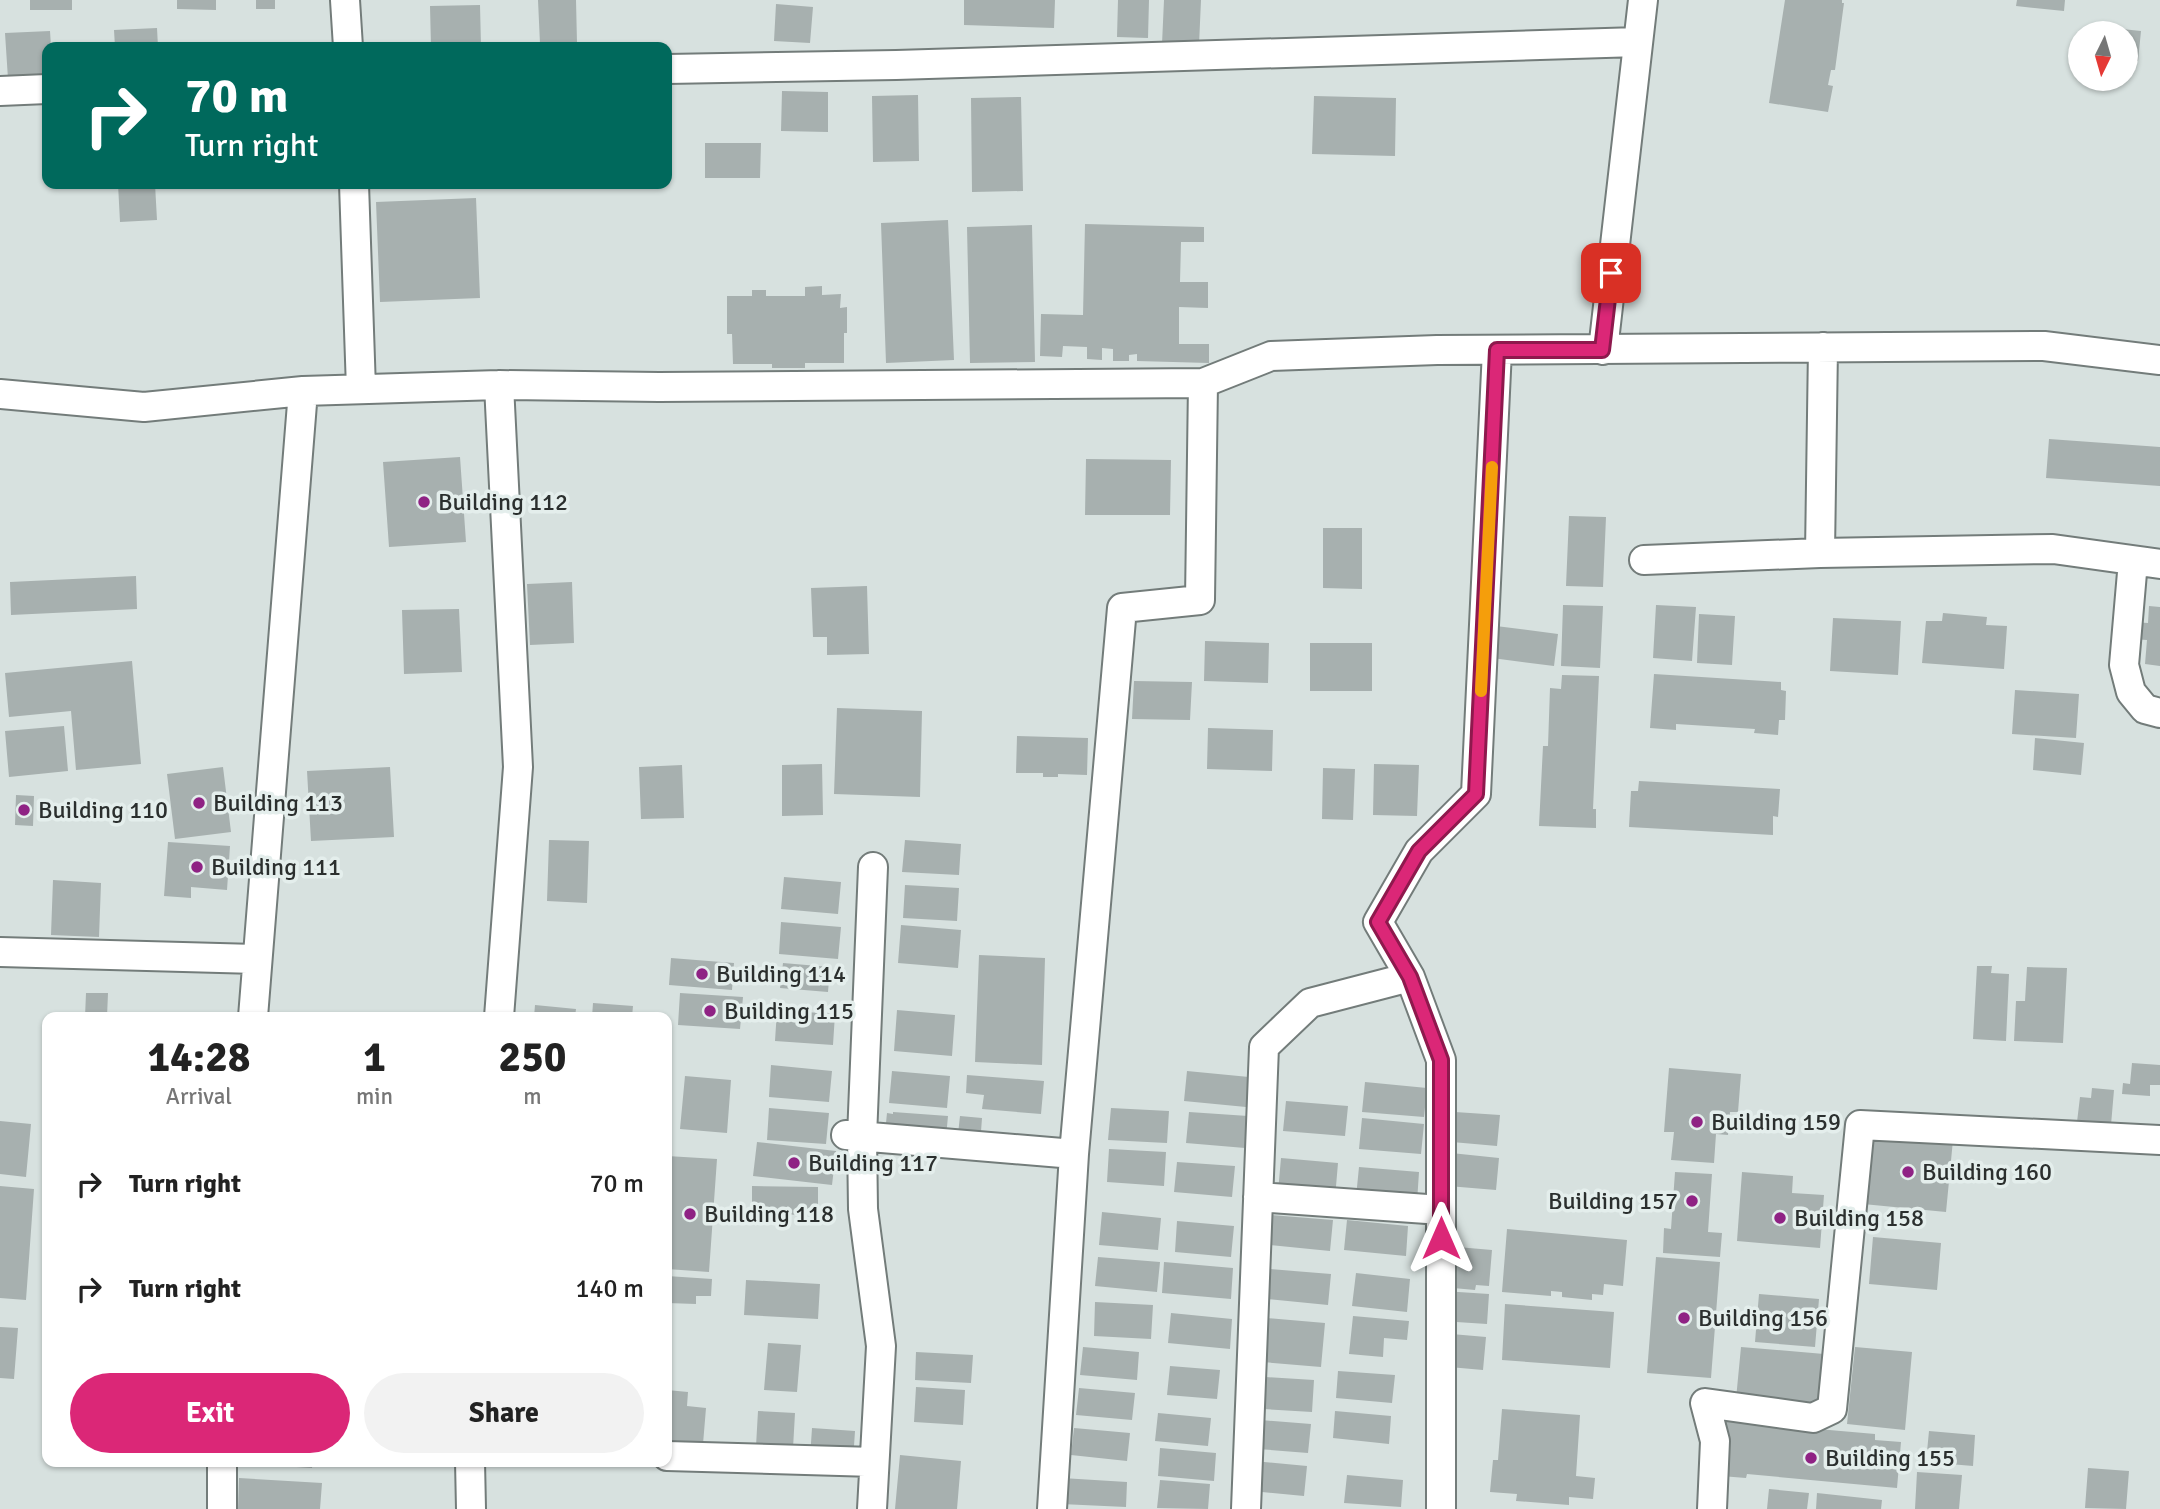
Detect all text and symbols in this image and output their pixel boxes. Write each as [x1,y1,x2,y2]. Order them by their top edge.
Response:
north arrow [2068,21,2138,91]
map controls [2068,21,2138,91]
text: 70 m [185,66,288,126]
icon: right [70,70,161,161]
text: Turn right [185,126,318,165]
pin [1581,243,1641,303]
icon: arrive [1592,254,1630,292]
place label: Building 112 [438,487,568,517]
marker: Building 112 [416,494,432,510]
place label: Building 113 [213,788,343,818]
place label: Building 110 [38,795,168,825]
marker: Building 113 [191,795,207,811]
marker: Building 110 [16,802,32,818]
place label: Building 111 [211,852,341,882]
marker: Building 111 [189,859,205,875]
place label: Building 114 [716,959,846,989]
marker: Building 114 [694,966,710,982]
place label: Building 115 [724,996,854,1026]
marker: Building 115 [702,1003,718,1019]
text: 14:28 [147,1032,251,1083]
text: 1 [363,1032,386,1083]
text: 250 [498,1032,567,1083]
text: Arrival [166,1082,232,1111]
text: min [356,1082,393,1111]
text: m [523,1082,542,1111]
place label: Building 159 [1711,1107,1841,1137]
marker: Building 159 [1689,1114,1705,1130]
place label: Building 117 [808,1148,938,1178]
marker: Building 117 [786,1155,802,1171]
place label: Building 160 [1922,1157,2052,1187]
marker: Building 160 [1900,1164,1916,1180]
icon: right [70,1165,108,1203]
text: Turn right [129,1168,241,1200]
text: 70 m [589,1168,644,1200]
place label: Building 157 [1548,1186,1678,1216]
marker: Building 157 [1684,1193,1700,1209]
place label: Building 118 [704,1199,834,1229]
position arrow [1404,1201,1478,1275]
place label: Building 158 [1794,1203,1924,1233]
marker: Building 118 [682,1206,698,1222]
marker: Building 158 [1772,1210,1788,1226]
icon: right [70,1270,108,1308]
text: Turn right [129,1273,241,1305]
text: 140 m [575,1273,644,1305]
place label: Building 156 [1698,1303,1828,1333]
marker: Building 156 [1676,1310,1692,1326]
button: Exit [70,1373,350,1453]
button: Share [364,1373,644,1453]
place label: Building 155 [1825,1443,1955,1473]
marker: Building 155 [1803,1450,1819,1466]

